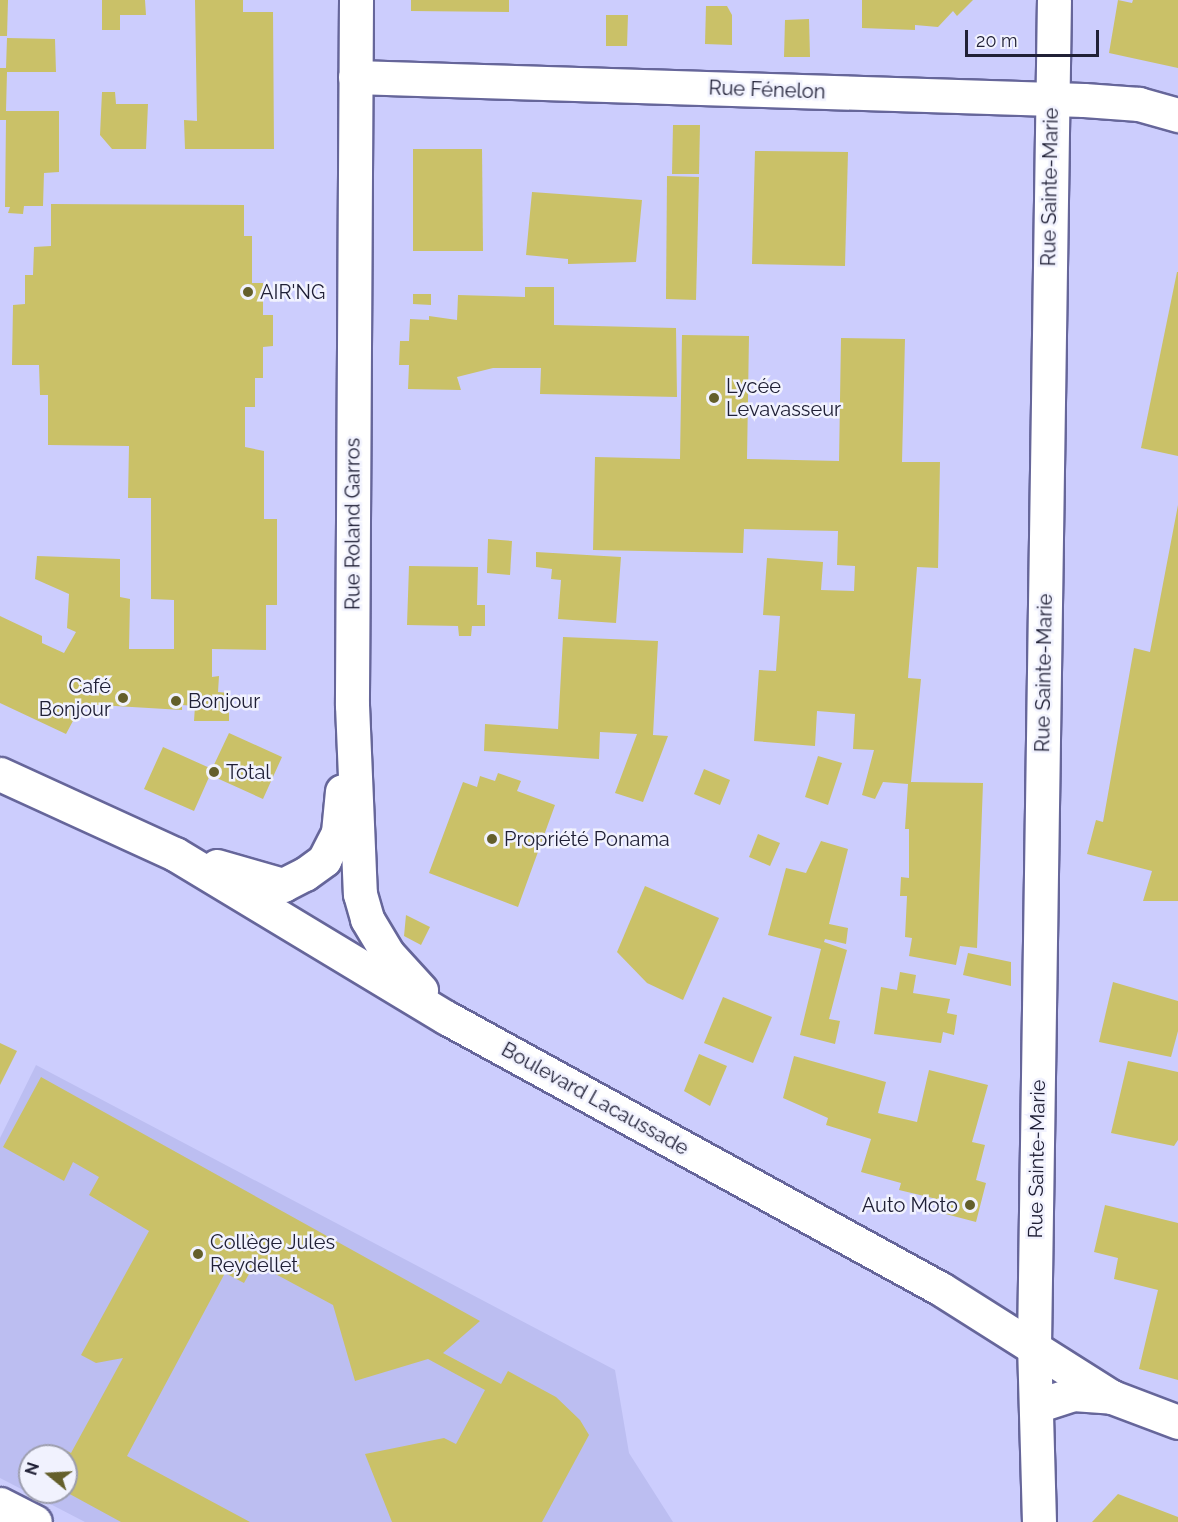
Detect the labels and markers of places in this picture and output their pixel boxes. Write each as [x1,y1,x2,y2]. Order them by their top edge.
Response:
place label: AIR'NG [260,280,325,304]
marker: AIR'NG [241,285,255,299]
place label: Lycée Levavasseur [726,374,841,421]
marker: Lycée Levavasseur [707,391,721,405]
place label: Café Bonjour [39,674,111,721]
place label: Bonjour [188,689,260,713]
marker: Café Bonjour [116,691,130,705]
marker: Bonjour [169,694,183,708]
place label: Total [226,760,271,784]
marker: Total [207,765,221,779]
place label: Propriété Ponama [504,827,670,851]
marker: Propriété Ponama [485,832,499,846]
place label: Auto Moto [862,1193,958,1217]
marker: Auto Moto [963,1198,977,1212]
place label: Collège Jules Reydellet [210,1230,336,1277]
marker: Collège Jules Reydellet [191,1247,205,1261]

